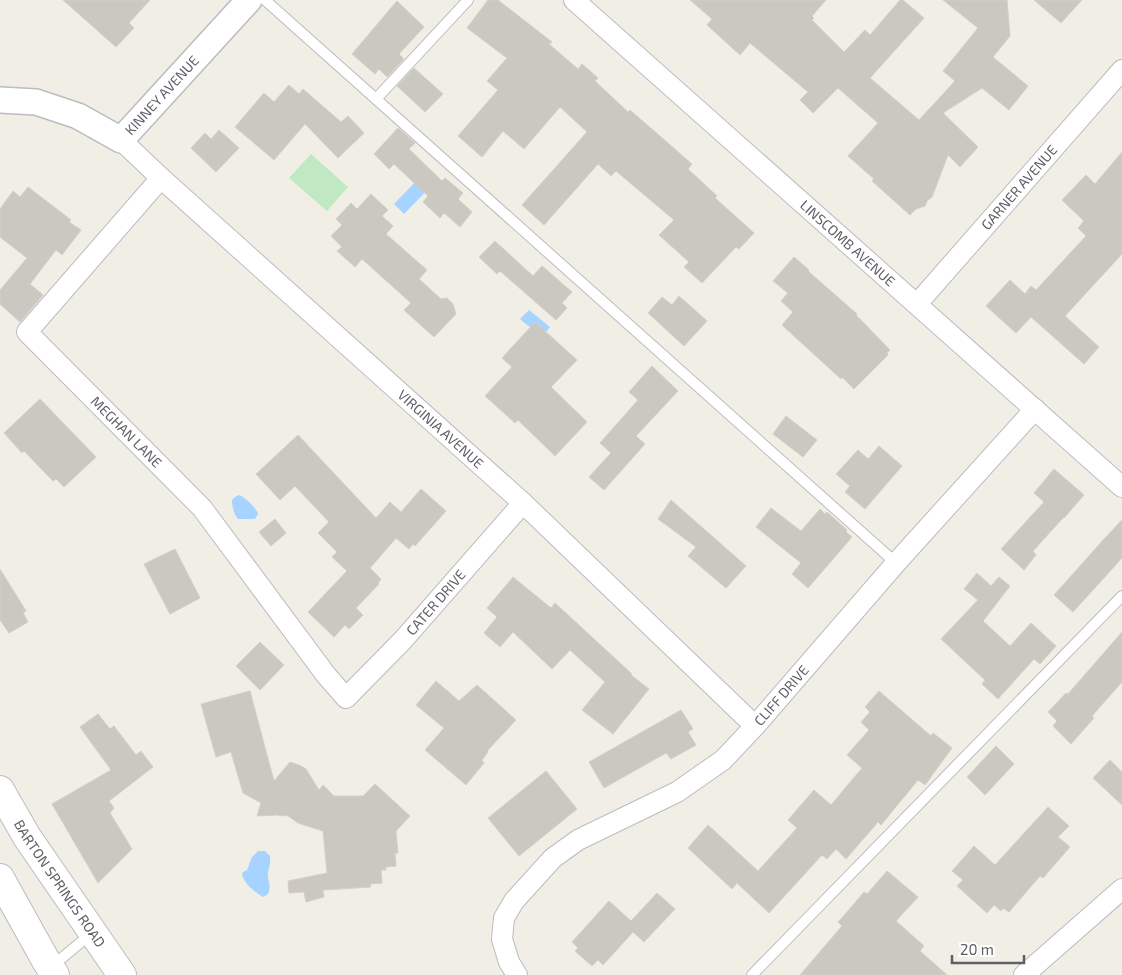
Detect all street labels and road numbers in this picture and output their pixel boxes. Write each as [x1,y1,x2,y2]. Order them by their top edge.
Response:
street label: KINNEY AVENUE [121,52,202,138]
street label: GARNER AVENUE [977,141,1061,233]
street label: LINSCOMB AVENUE [797,196,899,289]
street label: VIRGINIA AVENUE [394,386,488,472]
street label: MEGHAN LANE [88,392,166,471]
street label: CATER DRIVE [402,566,469,638]
street label: CLIFF DRIVE [750,661,812,729]
street label: BARTON SPRINGS ROAD [11,817,109,950]

